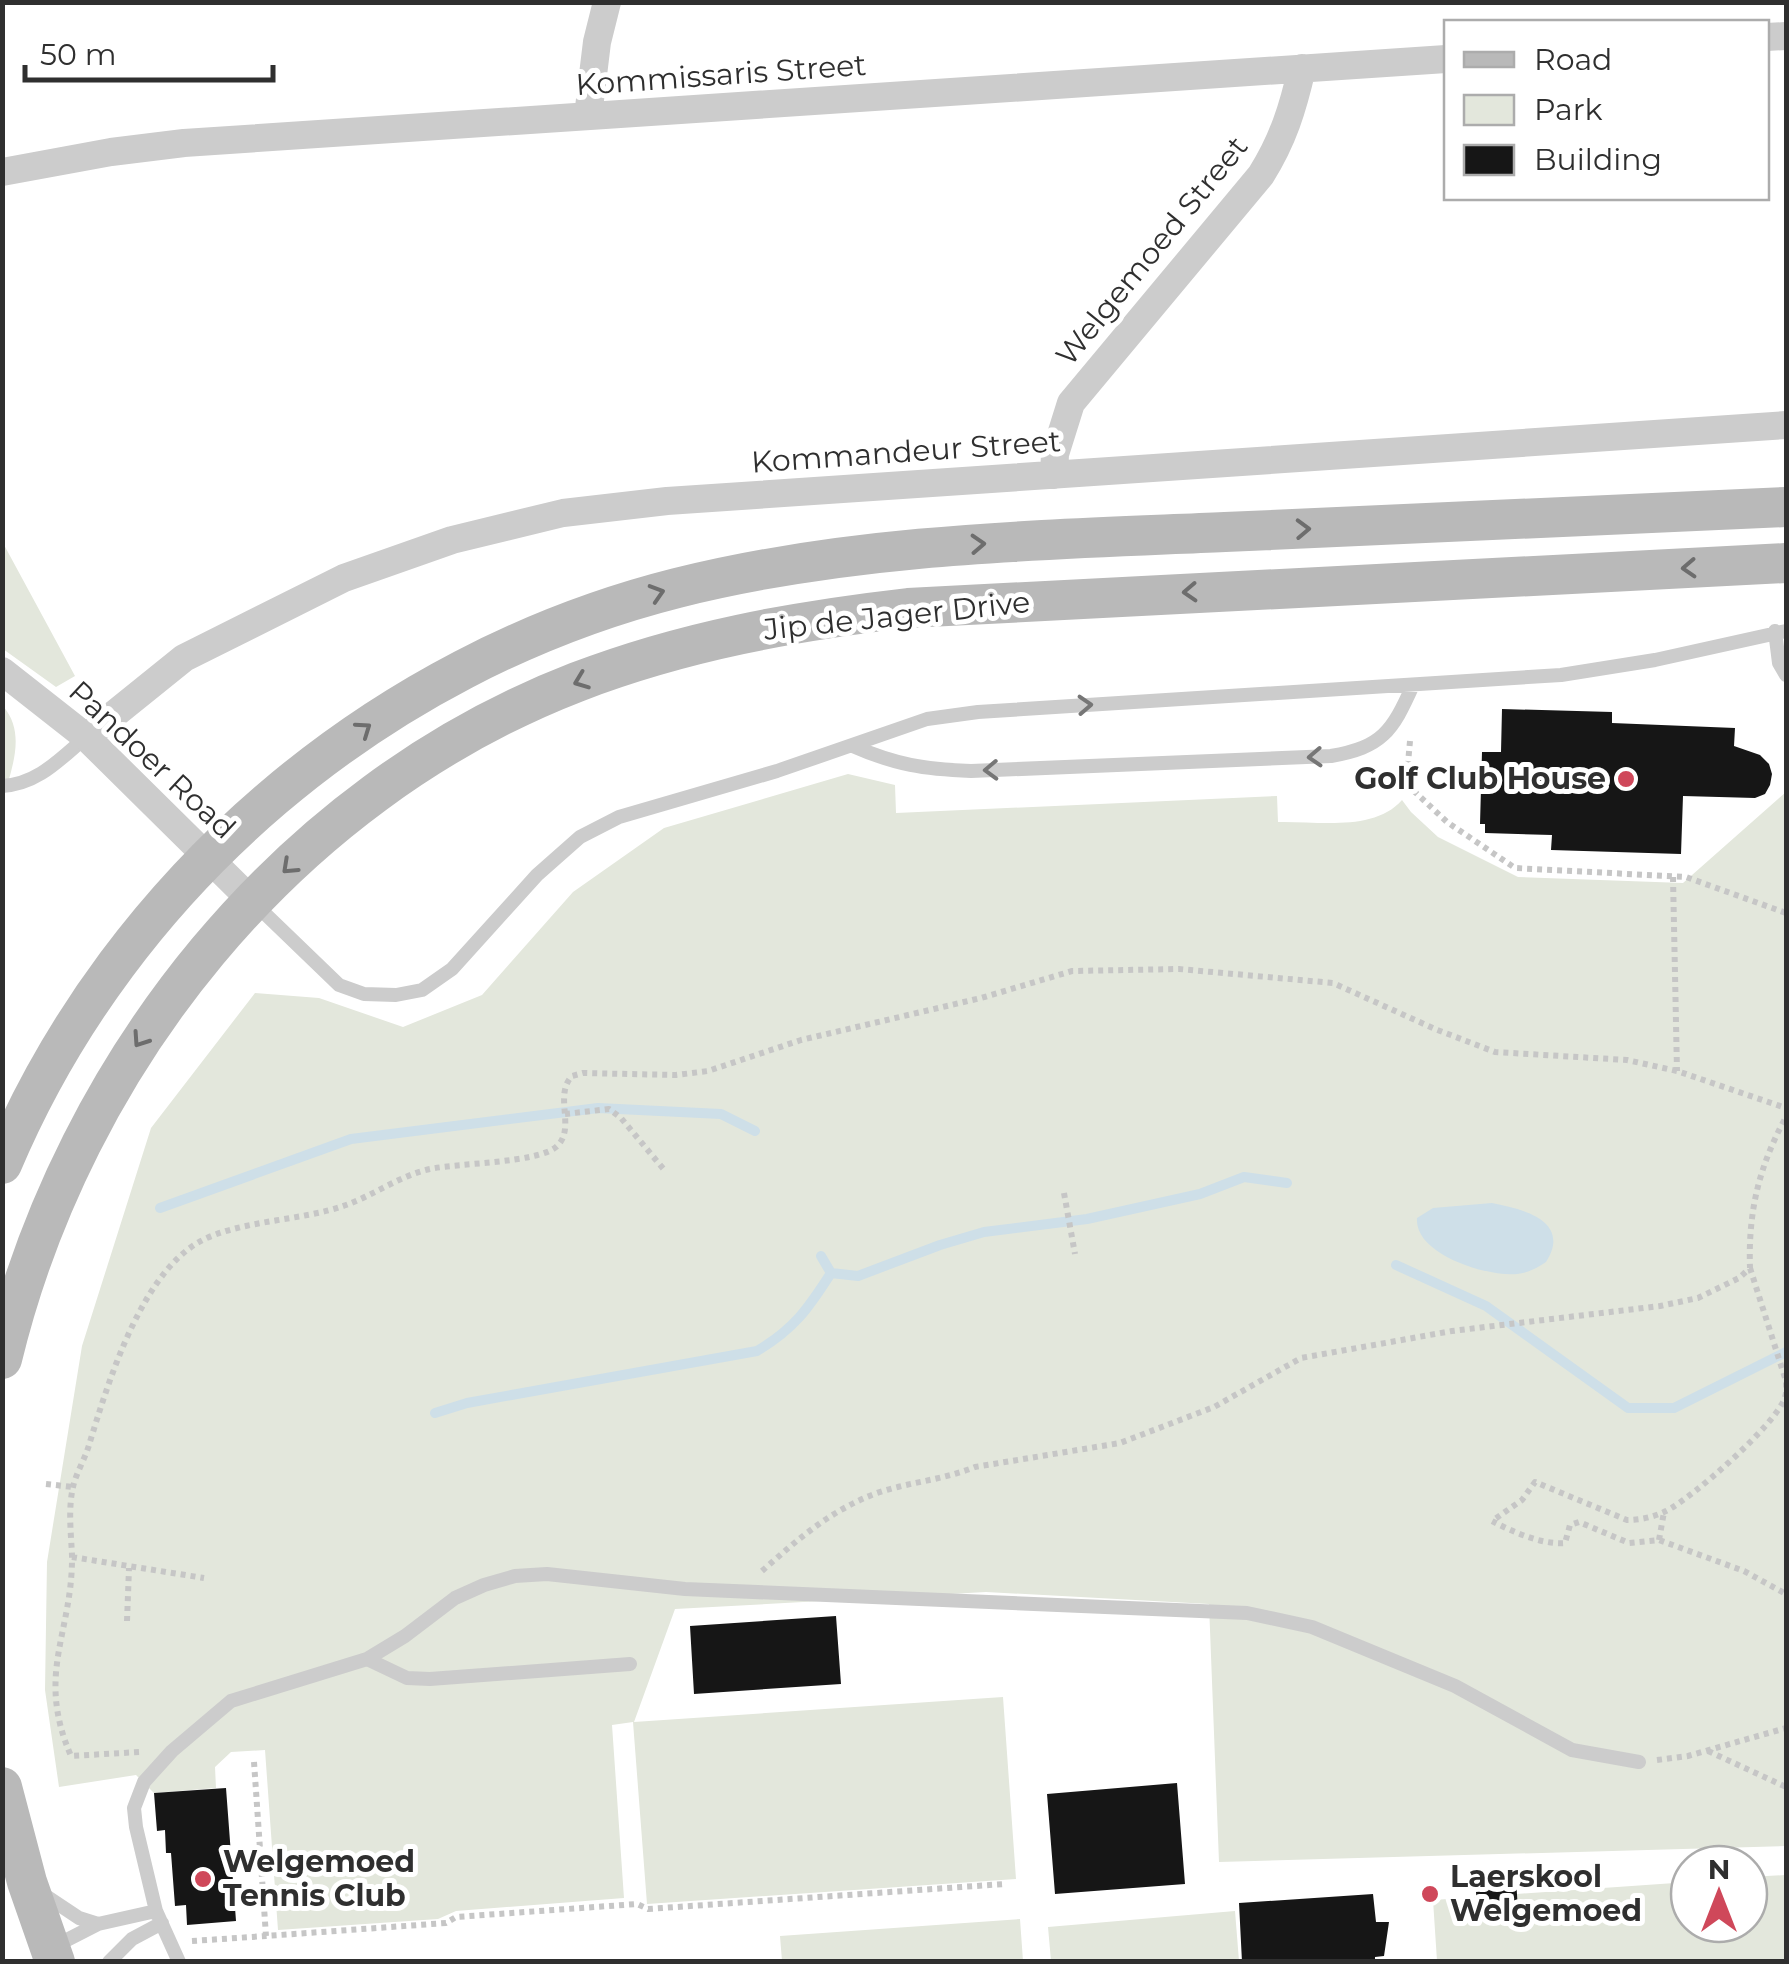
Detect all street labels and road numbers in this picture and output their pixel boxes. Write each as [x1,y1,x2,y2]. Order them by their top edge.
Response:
street label: Kommissaris Street [574,46,868,103]
street label: Welgemoed Street [1048,129,1255,373]
street label: Kommandeur Street [750,422,1062,481]
street label: Jip de Jager Drive [761,583,1032,648]
street label: Pandoer Road [61,673,243,846]

